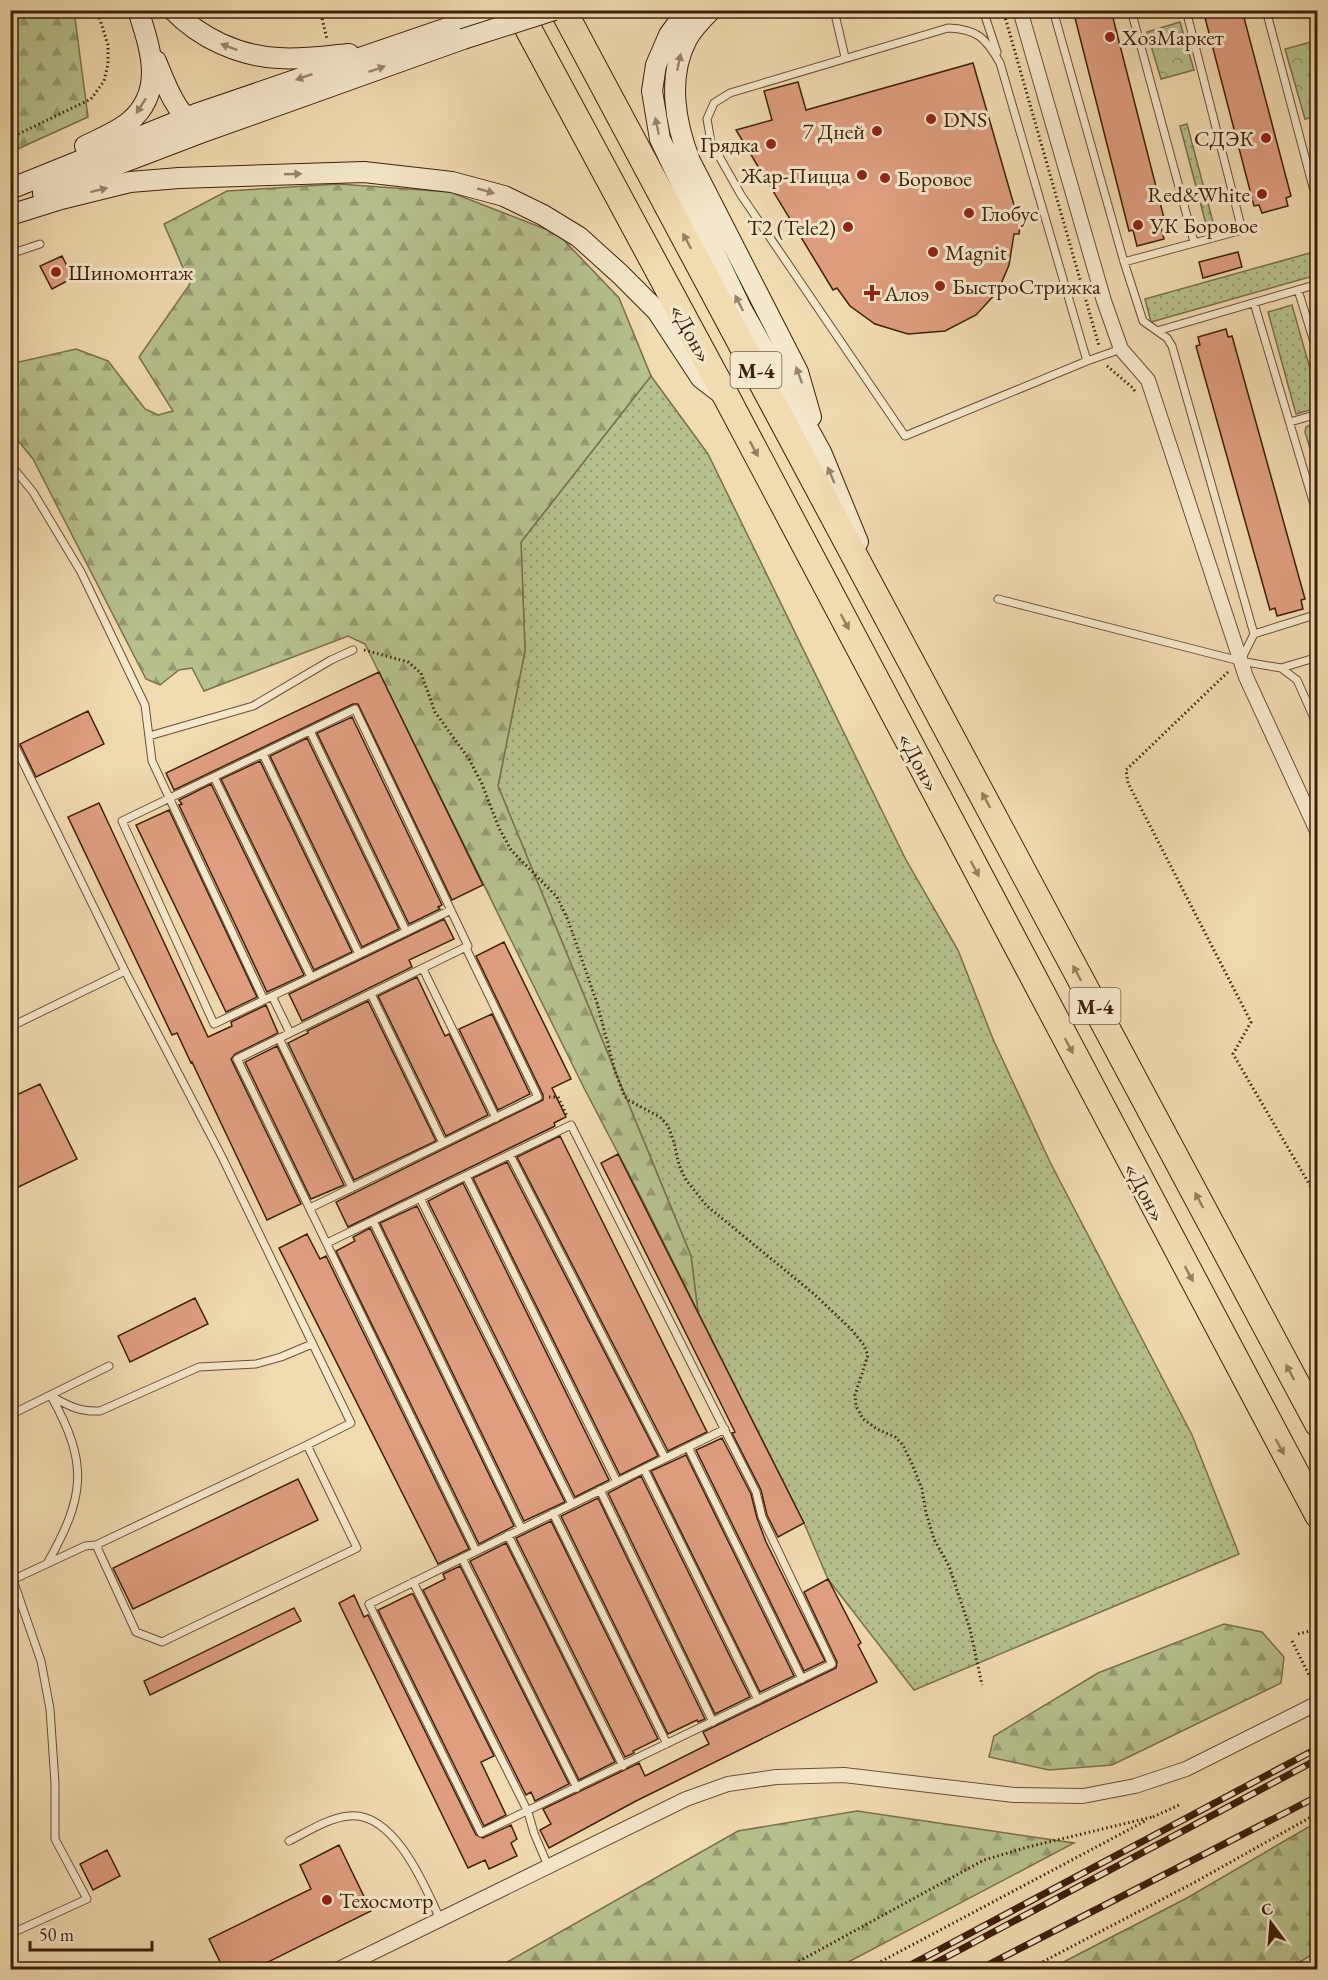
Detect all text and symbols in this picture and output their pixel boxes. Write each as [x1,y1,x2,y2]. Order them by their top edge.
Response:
place label: ХозМаркет [1121,23,1224,52]
marker: ХозМаркет [1103,30,1117,44]
one-way arrow [220,41,238,51]
one-way arrow [675,53,685,71]
one-way arrow [368,64,386,74]
one-way arrow [295,73,313,82]
one-way arrow [136,98,147,114]
place label: DNS [943,105,987,134]
marker: DNS [924,112,938,126]
one-way arrow [652,117,661,136]
place label: 7 Дней [803,117,865,146]
marker: 7 Дней [870,124,884,138]
place label: СДЭК [1194,124,1254,153]
place label: Грядка [700,130,759,159]
marker: СДЭК [1259,131,1273,145]
marker: Грядка [764,137,778,151]
place label: Жар-Пицца [740,161,850,190]
place label: Боровое [897,164,972,193]
marker: Жар-Пицца [855,168,869,182]
one-way arrow [283,169,302,178]
marker: Боровое [878,171,892,185]
place label: Red&White [1148,180,1250,209]
one-way arrow [90,184,108,194]
one-way arrow [477,187,495,196]
marker: Red&White [1255,187,1269,201]
place label: Глобус [981,199,1039,228]
marker: Глобус [962,206,976,220]
place label: УК Боровое [1149,211,1258,240]
place label: T2 (Tele2) [747,213,836,242]
marker: УК Боровое [1131,218,1145,232]
marker: T2 (Tele2) [841,220,855,234]
one-way arrow [682,232,692,249]
place label: Magnit [945,238,1007,267]
marker: Magnit [926,245,940,259]
place label: Шиномонтаж [68,258,194,287]
marker: Шиномонтаж [49,265,63,279]
place label: БыстроСтрижка [952,272,1101,301]
place label: Алоэ [883,279,929,308]
marker: БыстроСтрижка [933,279,947,293]
marker: Алоэ [865,286,879,300]
one-way arrow [734,294,744,311]
street label: «Дон» [663,298,719,368]
road number: М-4 [730,352,782,388]
one-way arrow [793,366,803,384]
one-way arrow [749,441,759,458]
one-way arrow [826,465,836,483]
one-way arrow [840,614,850,631]
street label: «Дон» [891,727,947,797]
one-way arrow [981,792,990,809]
one-way arrow [970,860,980,877]
one-way arrow [1072,964,1082,981]
road number: М-4 [1070,988,1120,1024]
one-way arrow [1063,1037,1073,1055]
street label: «Дон» [1117,1157,1173,1227]
one-way arrow [1194,1192,1203,1209]
one-way arrow [1184,1266,1194,1283]
one-way arrow [1285,1364,1295,1381]
one-way arrow [1275,1438,1285,1455]
place label: Техосмотр [339,1886,434,1915]
marker: Техосмотр [320,1893,334,1907]
north arrow [1241,1893,1301,1953]
text: С [1259,1897,1275,1921]
scale bar [30,1914,152,1952]
text: 50 m [39,1923,74,1946]

